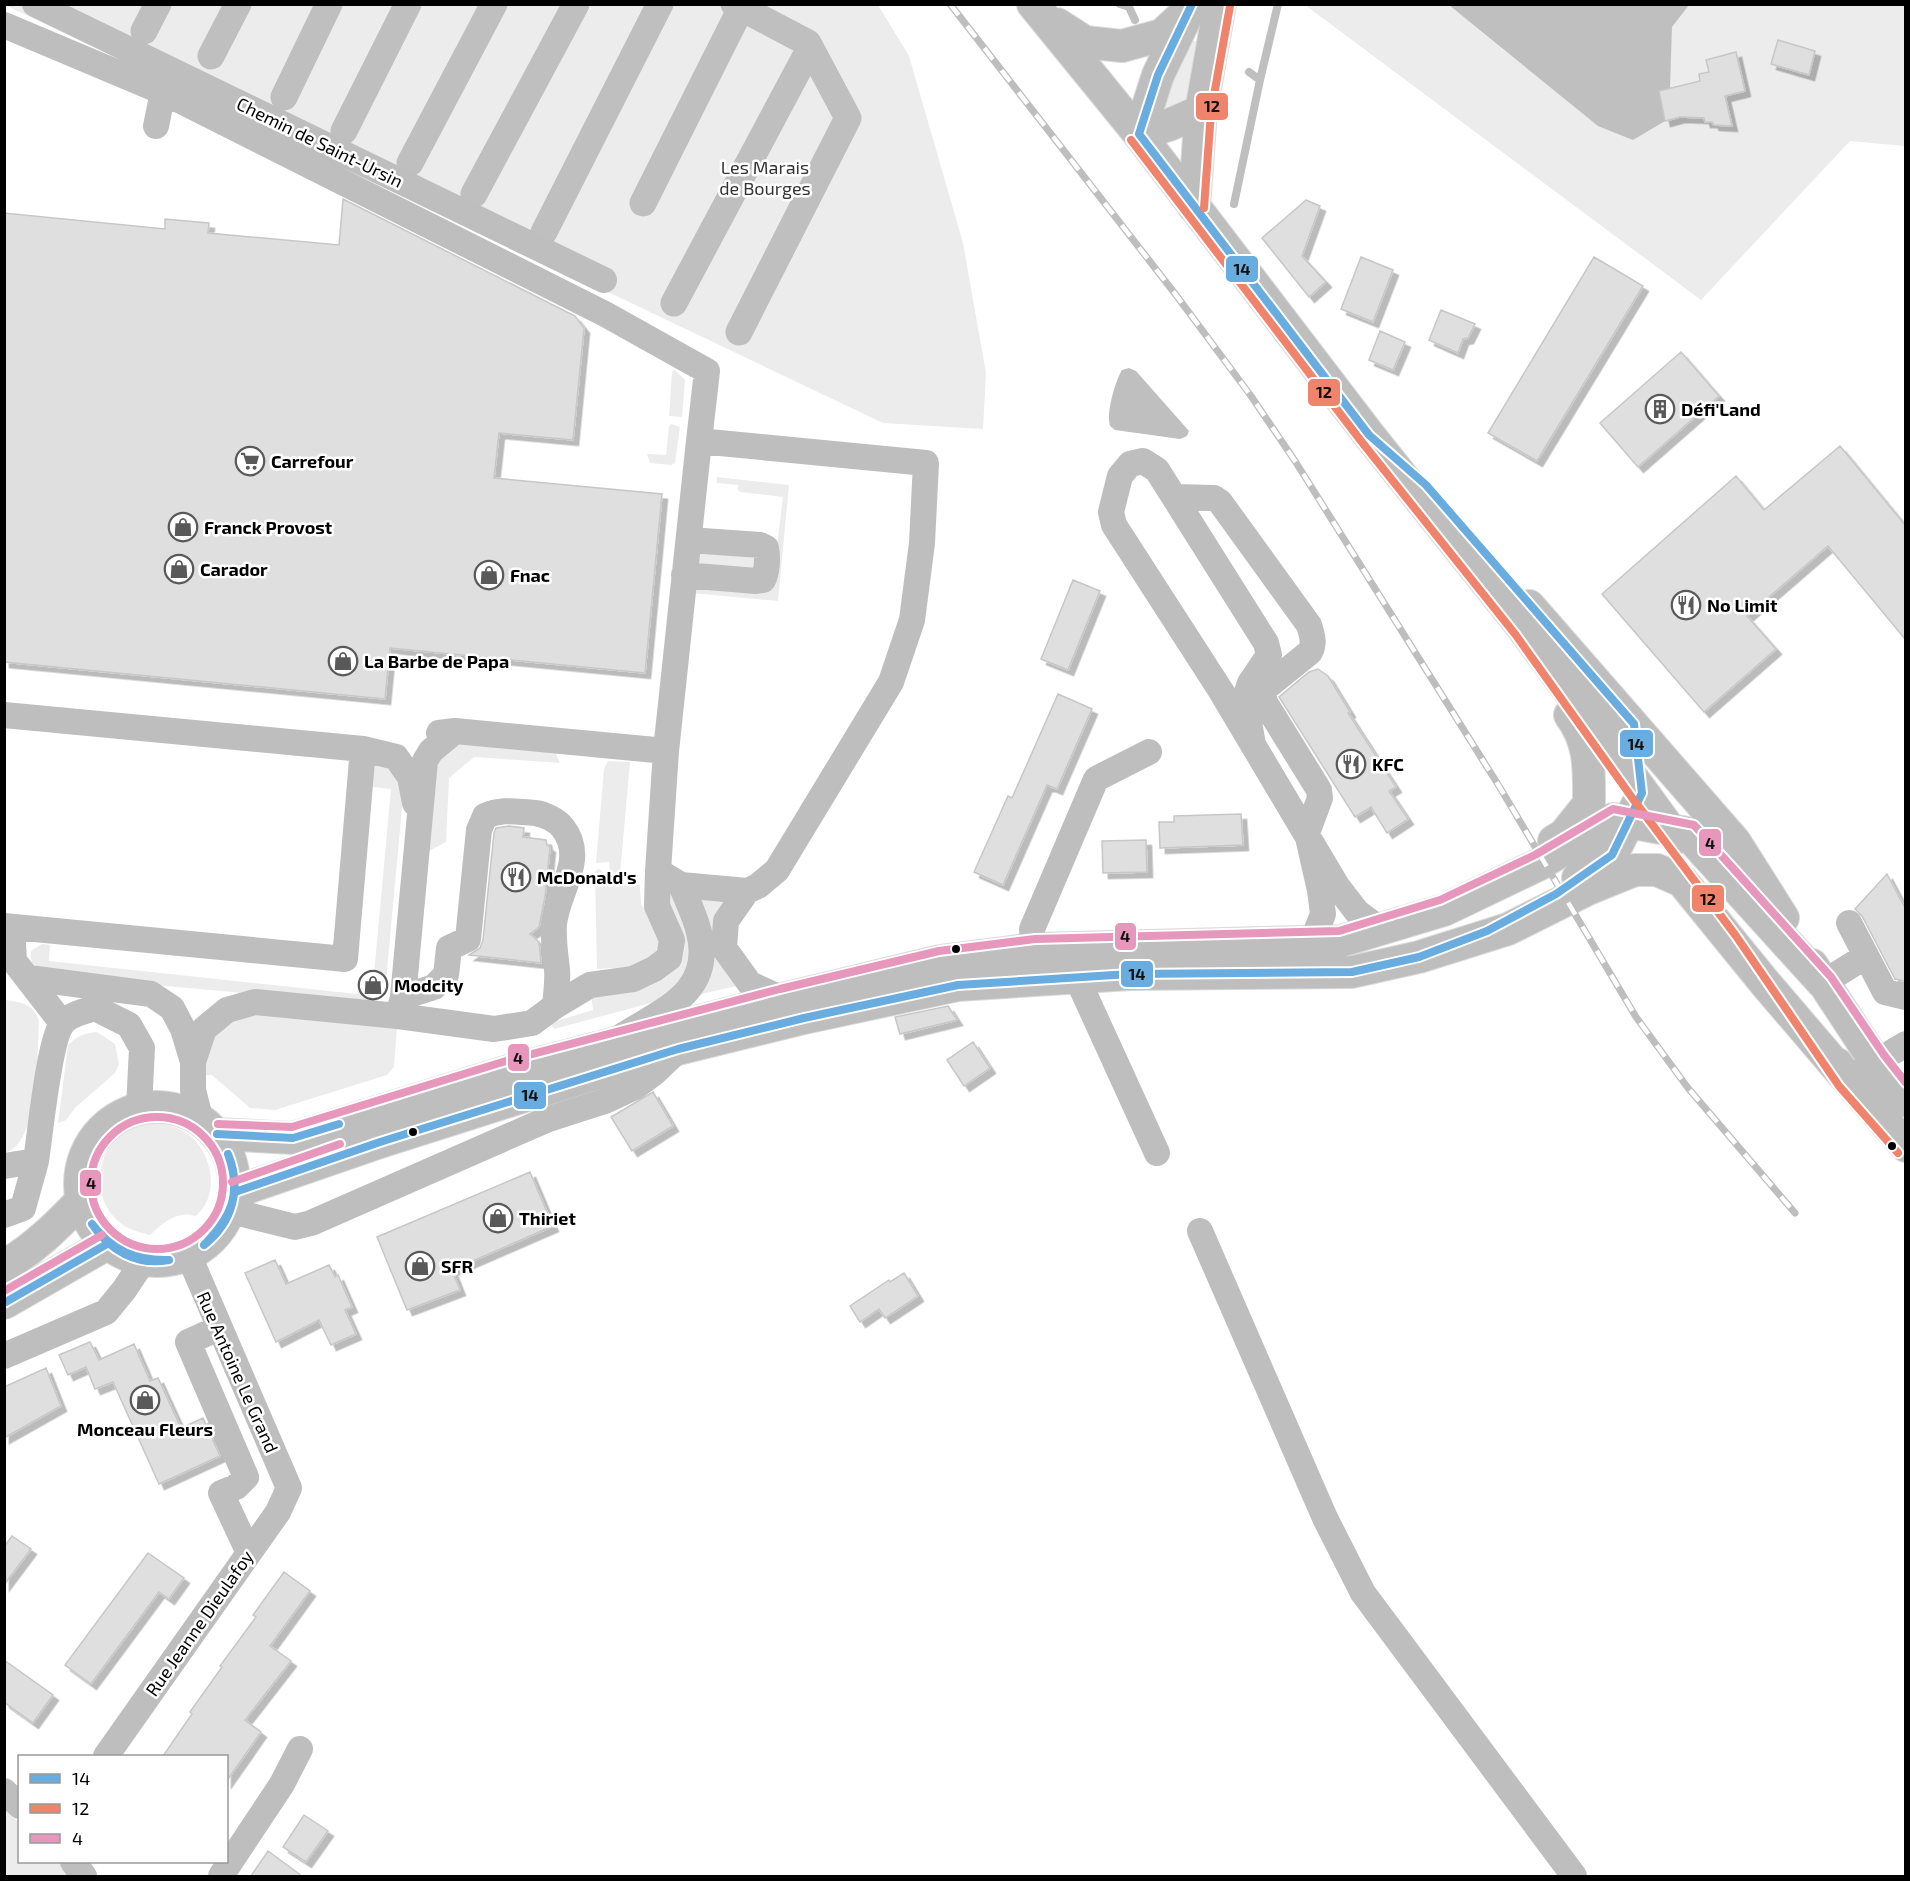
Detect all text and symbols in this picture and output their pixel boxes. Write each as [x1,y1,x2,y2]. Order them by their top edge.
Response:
street label: Chemin de Saint-Ursin [233,92,407,192]
line badge: 12 [1195,92,1229,121]
text: 12 [1204,96,1220,115]
park label: Les Marais de Bourges [719,156,811,199]
line badge: 14 [1225,255,1259,283]
text: 14 [1233,259,1251,278]
line badge: 12 [1307,378,1341,407]
text: 12 [1316,382,1332,401]
building icon: Défi'Land [1644,393,1676,425]
place label: Défi'Land [1681,398,1761,420]
supermarket icon: Carrefour [234,445,266,477]
place label: Carrefour [271,450,354,472]
shop icon: Franck Provost [167,511,199,543]
place label: Franck Provost [204,516,333,538]
shop icon: Carador [163,553,195,585]
place label: Carador [200,558,268,580]
shop icon: Fnac [473,559,505,591]
place label: Fnac [510,564,550,586]
restaurant icon: No Limit [1670,589,1702,621]
place label: No Limit [1707,594,1778,616]
shop icon: La Barbe de Papa [327,645,359,677]
place label: La Barbe de Papa [364,650,509,672]
line badge: 14 [1619,729,1654,758]
text: 14 [1627,734,1645,753]
restaurant icon: KFC [1335,748,1367,780]
place label: KFC [1372,753,1404,775]
line badge: 4 [1698,828,1722,857]
text: 4 [1705,833,1715,852]
restaurant icon: McDonald's [500,861,532,893]
place label: McDonald's [537,866,637,888]
line badge: 12 [1691,884,1725,913]
text: 12 [1700,889,1716,908]
line badge: 4 [1114,922,1137,951]
text: 4 [1120,926,1130,945]
unlabelled marker [950,943,962,955]
line badge: 14 [1120,960,1154,988]
text: 14 [1128,964,1146,983]
shop icon: Modcity [357,969,389,1001]
place label: Modcity [394,974,464,996]
line badge: 4 [507,1043,530,1072]
text: 4 [513,1048,523,1067]
line badge: 14 [513,1081,547,1110]
text: 14 [521,1085,539,1104]
unlabelled marker [407,1126,419,1138]
unlabelled marker [1886,1140,1898,1152]
line badge: 4 [79,1169,102,1197]
text: 4 [86,1173,96,1192]
shop icon: Thiriet [482,1202,514,1234]
place label: Thiriet [519,1207,576,1229]
shop icon: SFR [404,1250,436,1282]
place label: SFR [441,1255,474,1277]
street label: Rue Antoine Le Grand [193,1288,283,1456]
shop icon: Monceau Fleurs [129,1384,161,1416]
place label: Monceau Fleurs [77,1418,213,1440]
street label: Rue Jeanne Dieulafoy [140,1545,258,1700]
legend [18,1755,228,1863]
text: 14 [72,1767,90,1789]
text: 12 [72,1797,89,1819]
text: 4 [72,1827,83,1849]

